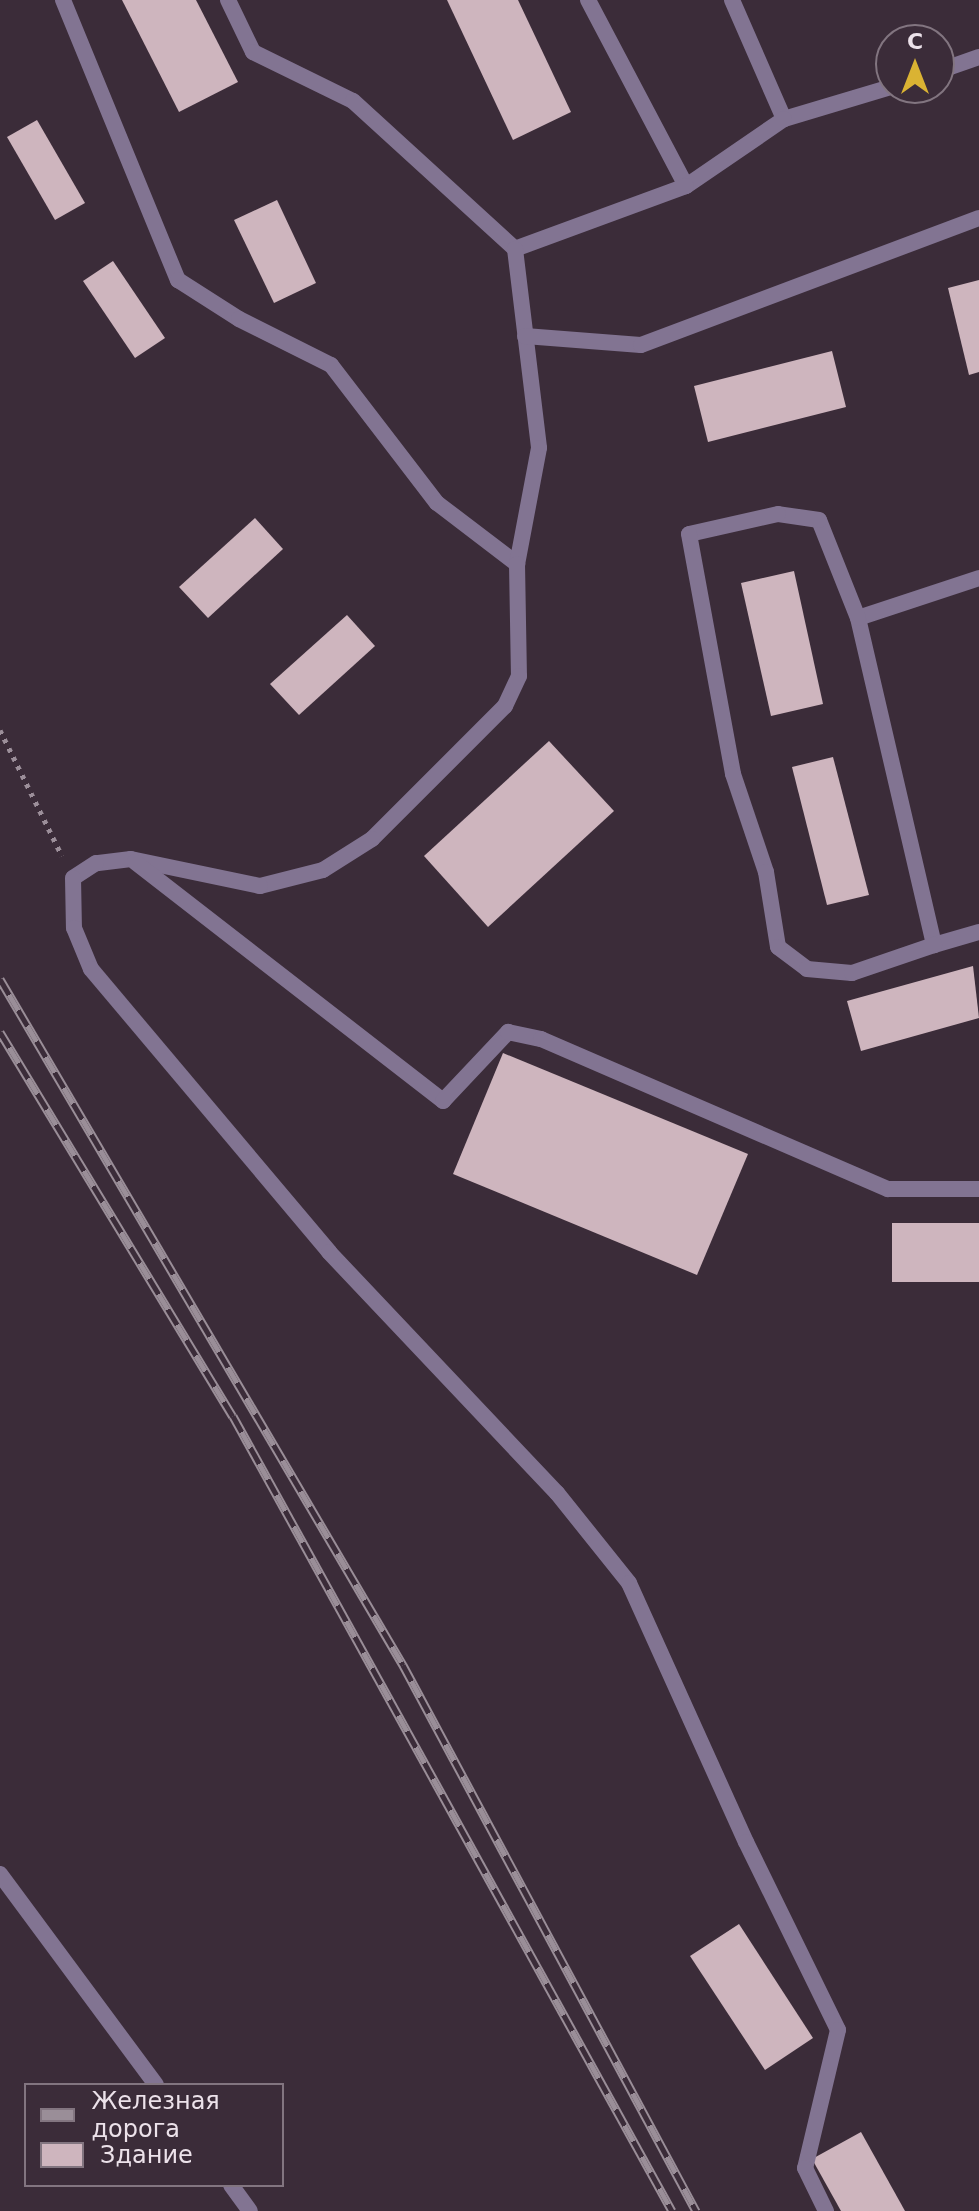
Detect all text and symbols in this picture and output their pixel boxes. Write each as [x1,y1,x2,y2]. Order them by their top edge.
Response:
north arrow [875,24,955,104]
text: С [907,29,923,54]
legend [24,2083,284,2187]
text: Железная дорога [91,2087,220,2143]
text: Здание [100,2141,193,2169]

